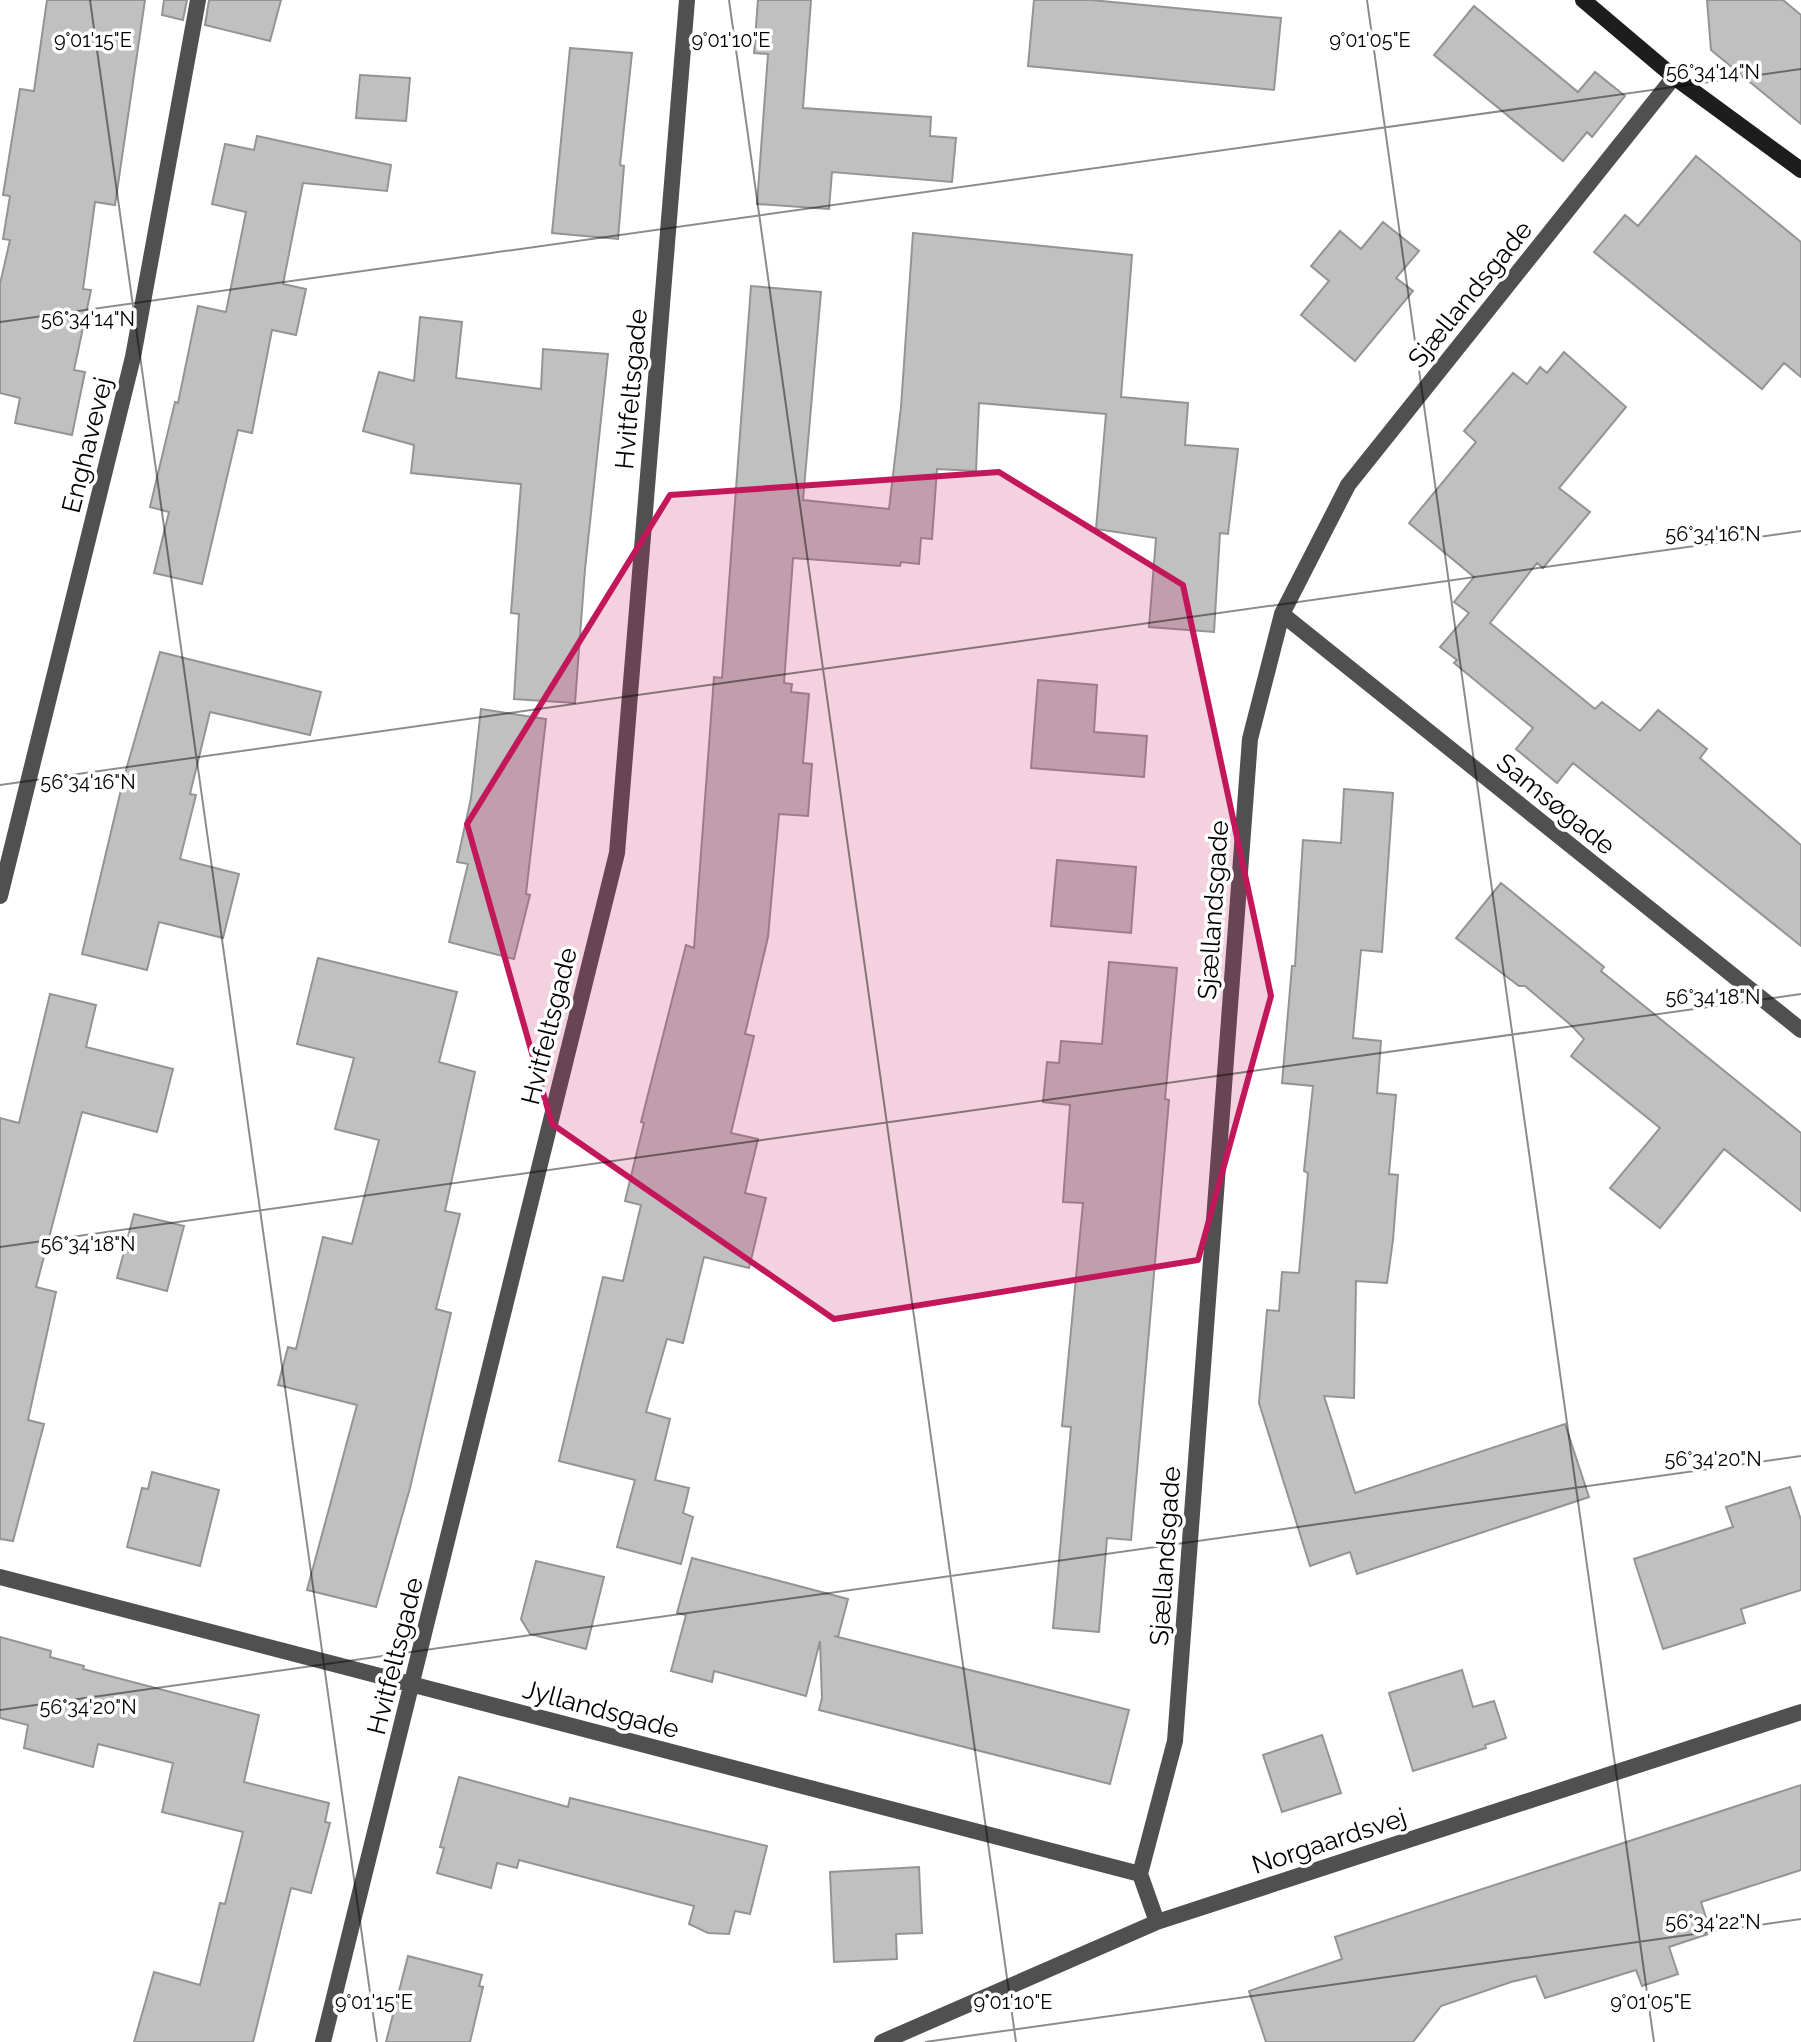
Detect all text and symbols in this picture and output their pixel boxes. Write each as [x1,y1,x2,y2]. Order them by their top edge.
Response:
text: 9°01'15"E [54,28,132,52]
text: 9°01'10"E [691,28,771,52]
text: 9°01'05"E [1329,28,1411,52]
text: 56°34'14"N [1666,60,1760,84]
street label: Sjællandsgade [1402,215,1538,373]
text: 56°34'14"N [41,307,135,331]
street label: Hvitfeltsgade [609,308,653,470]
street label: Enghavevej [56,374,118,516]
text: 56°34'16"N [1665,522,1761,546]
street label: Samsøgade [1491,747,1621,861]
text: 56°34'16"N [40,770,136,794]
street label: Sjællandsgade [1192,819,1234,1001]
street label: Hvitfeltsgade [515,944,583,1108]
text: 56°34'18"N [1665,985,1761,1009]
text: 56°34'18"N [40,1232,136,1256]
text: 56°34'20"N [1664,1447,1762,1471]
street label: Sjællandsgade [1144,1465,1186,1647]
street label: Hvitfeltsgade [361,1574,429,1738]
street label: Jyllandsgade [520,1674,682,1744]
text: 56°34'20"N [39,1695,137,1719]
street label: Norgaardsvej [1248,1802,1410,1880]
text: 56°34'22"N [1665,1910,1761,1934]
text: 9°01'15"E [335,1990,413,2014]
text: 9°01'10"E [973,1990,1053,2014]
text: 9°01'05"E [1610,1990,1692,2014]

